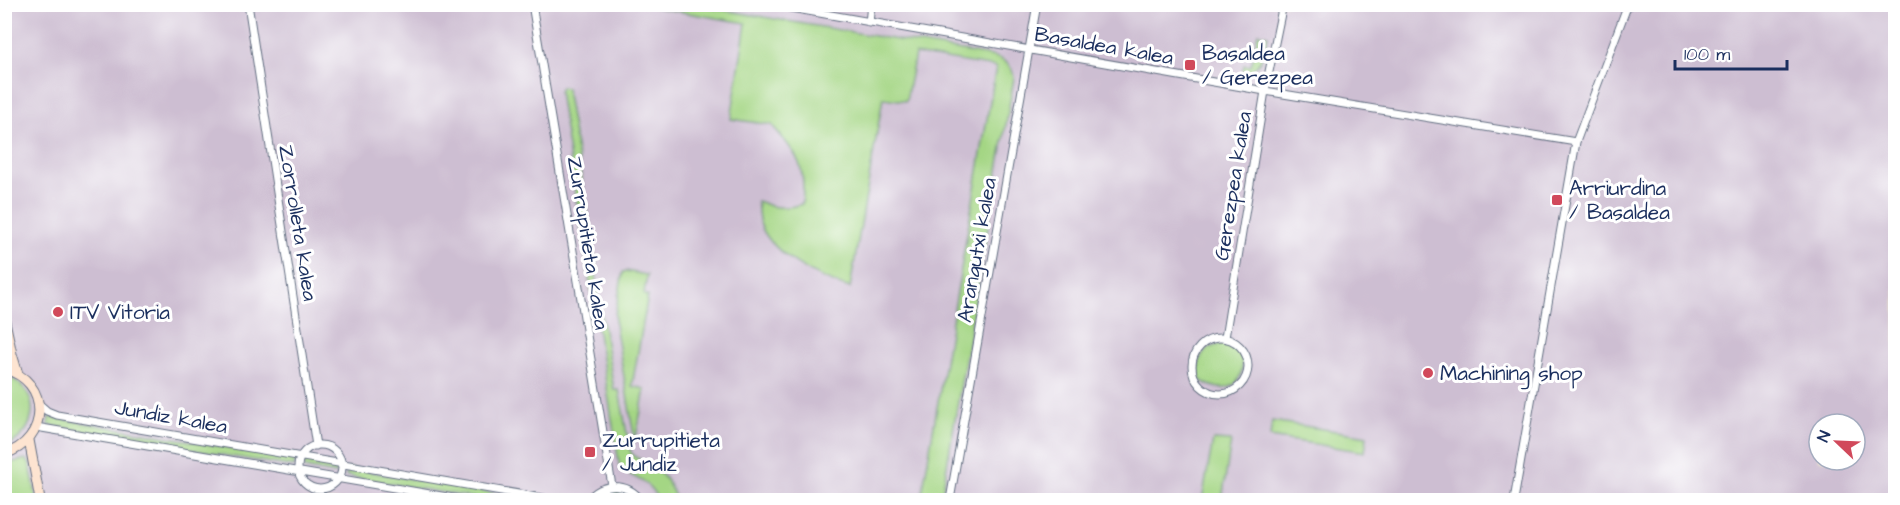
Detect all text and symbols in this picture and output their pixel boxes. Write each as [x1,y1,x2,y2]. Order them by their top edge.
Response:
street label: Basaldea kalea [1032,20,1176,73]
scale bar [1675,33,1788,71]
place label: Basaldea / Gerezpea [1202,39,1313,93]
text: 100 m [1684,42,1730,67]
marker: Basaldea / Gerezpea [1183,58,1197,72]
street label: Gerezpea kalea [1207,109,1260,263]
street label: Zorrolleta kalea [271,143,325,303]
street label: Zurrupitieta kalea [559,154,616,332]
place label: Arriurdina / Basaldea [1569,174,1670,227]
street label: Arangutxi kalea [950,175,1006,325]
marker: Arriurdina / Basaldea [1550,193,1564,207]
place label: ITV Vitoria [70,298,170,327]
marker: ITV Vitoria [51,305,65,319]
place label: Machining shop [1440,359,1583,390]
marker: Machining shop [1421,366,1435,380]
street label: Jundiz kalea [112,393,230,441]
north arrow [1807,412,1867,472]
place label: Zurrupitieta / Jundiz [602,426,720,479]
text: N [1812,428,1836,445]
marker: Zurrupitieta / Jundiz [583,445,597,459]

